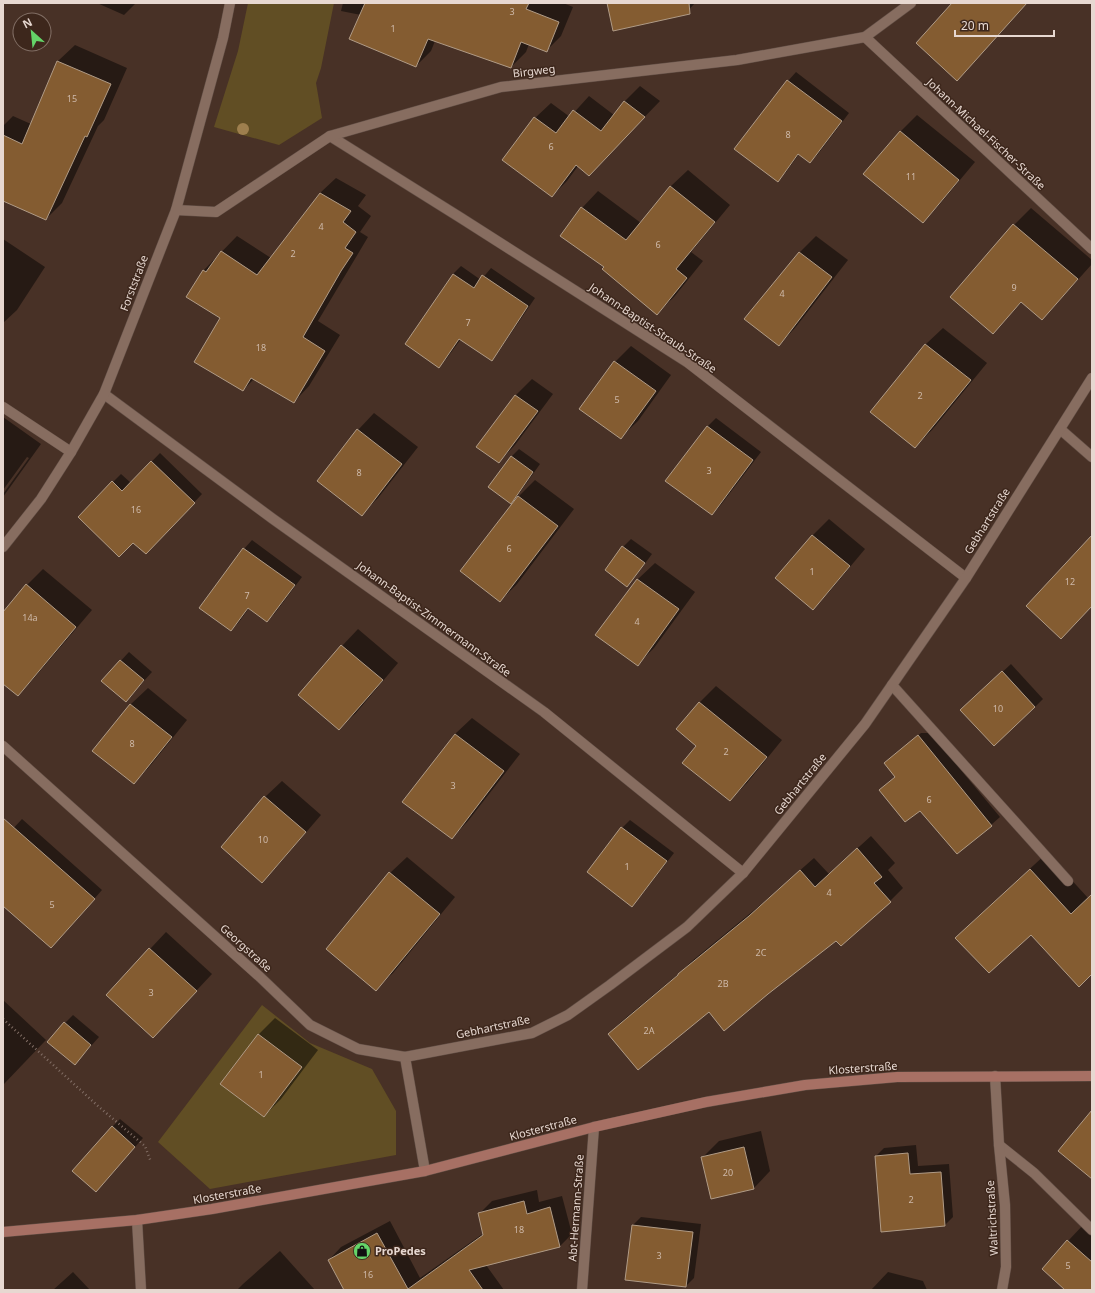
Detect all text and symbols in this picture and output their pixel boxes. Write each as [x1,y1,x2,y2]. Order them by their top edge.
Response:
house number: 3 [509,5,515,18]
north arrow [12,12,52,52]
scale bar [955,12,1054,38]
text: N [20,14,35,31]
text: 20 m [961,17,989,34]
house number: 1 [390,22,396,35]
street label: Birgweg [512,60,556,81]
street label: Johann-Michael-Fischer-Straße [923,74,1049,193]
house number: 15 [67,92,77,105]
house number: 8 [785,128,791,141]
house number: 6 [548,140,554,153]
house number: 11 [906,170,916,183]
house number: 4 [318,220,324,233]
house number: 6 [655,238,661,251]
house number: 2 [290,247,296,260]
street label: Forststraße [116,253,151,313]
street label: Johann-Baptist-Straub-Straße [586,279,720,376]
house number: 9 [1011,281,1017,294]
house number: 4 [779,287,785,300]
house number: 7 [465,316,471,329]
house number: 18 [256,341,266,354]
house number: 2 [917,389,923,402]
house number: 5 [614,393,620,406]
house number: 3 [706,464,712,477]
house number: 8 [356,466,362,479]
street label: Gebhartstraße [960,485,1013,557]
house number: 16 [131,503,141,516]
house number: 6 [506,542,512,555]
street label: Johann-Baptist-Zimmermann-Straße [353,557,514,680]
house number: 1 [809,565,815,578]
house number: 12 [1065,575,1075,588]
house number: 7 [244,589,250,602]
house number: 14a [22,611,38,624]
house number: 4 [634,615,640,628]
house number: 10 [993,702,1003,715]
house number: 8 [129,737,135,750]
house number: 2 [723,745,729,758]
street label: Gebhartstraße [770,750,829,818]
house number: 3 [450,779,456,792]
house number: 6 [926,793,932,806]
house number: 10 [258,833,268,846]
house number: 1 [624,860,630,873]
house number: 4 [826,886,832,899]
house number: 5 [49,898,55,911]
street label: Georgstraße [217,920,275,975]
house number: 2C [756,946,767,959]
house number: 2B [718,977,729,990]
house number: 3 [148,986,154,999]
street label: Gebhartstraße [454,1011,531,1042]
house number: 2A [644,1024,655,1037]
street label: Klosterstraße [828,1058,898,1077]
house number: 1 [258,1068,264,1081]
street label: Klosterstraße [508,1111,578,1144]
street label: Abt-Hermann-Straße [564,1154,587,1262]
house number: 20 [723,1166,733,1179]
street label: Klosterstraße [192,1180,262,1207]
street label: Waltrichstraße [982,1180,1001,1256]
house number: 2 [908,1193,914,1206]
house number: 18 [514,1223,524,1236]
shop icon: ProPedes [352,1241,372,1261]
place label: ProPedes [375,1243,426,1258]
house number: 3 [656,1249,662,1262]
house number: 5 [1065,1259,1071,1272]
house number: 16 [363,1268,373,1281]

